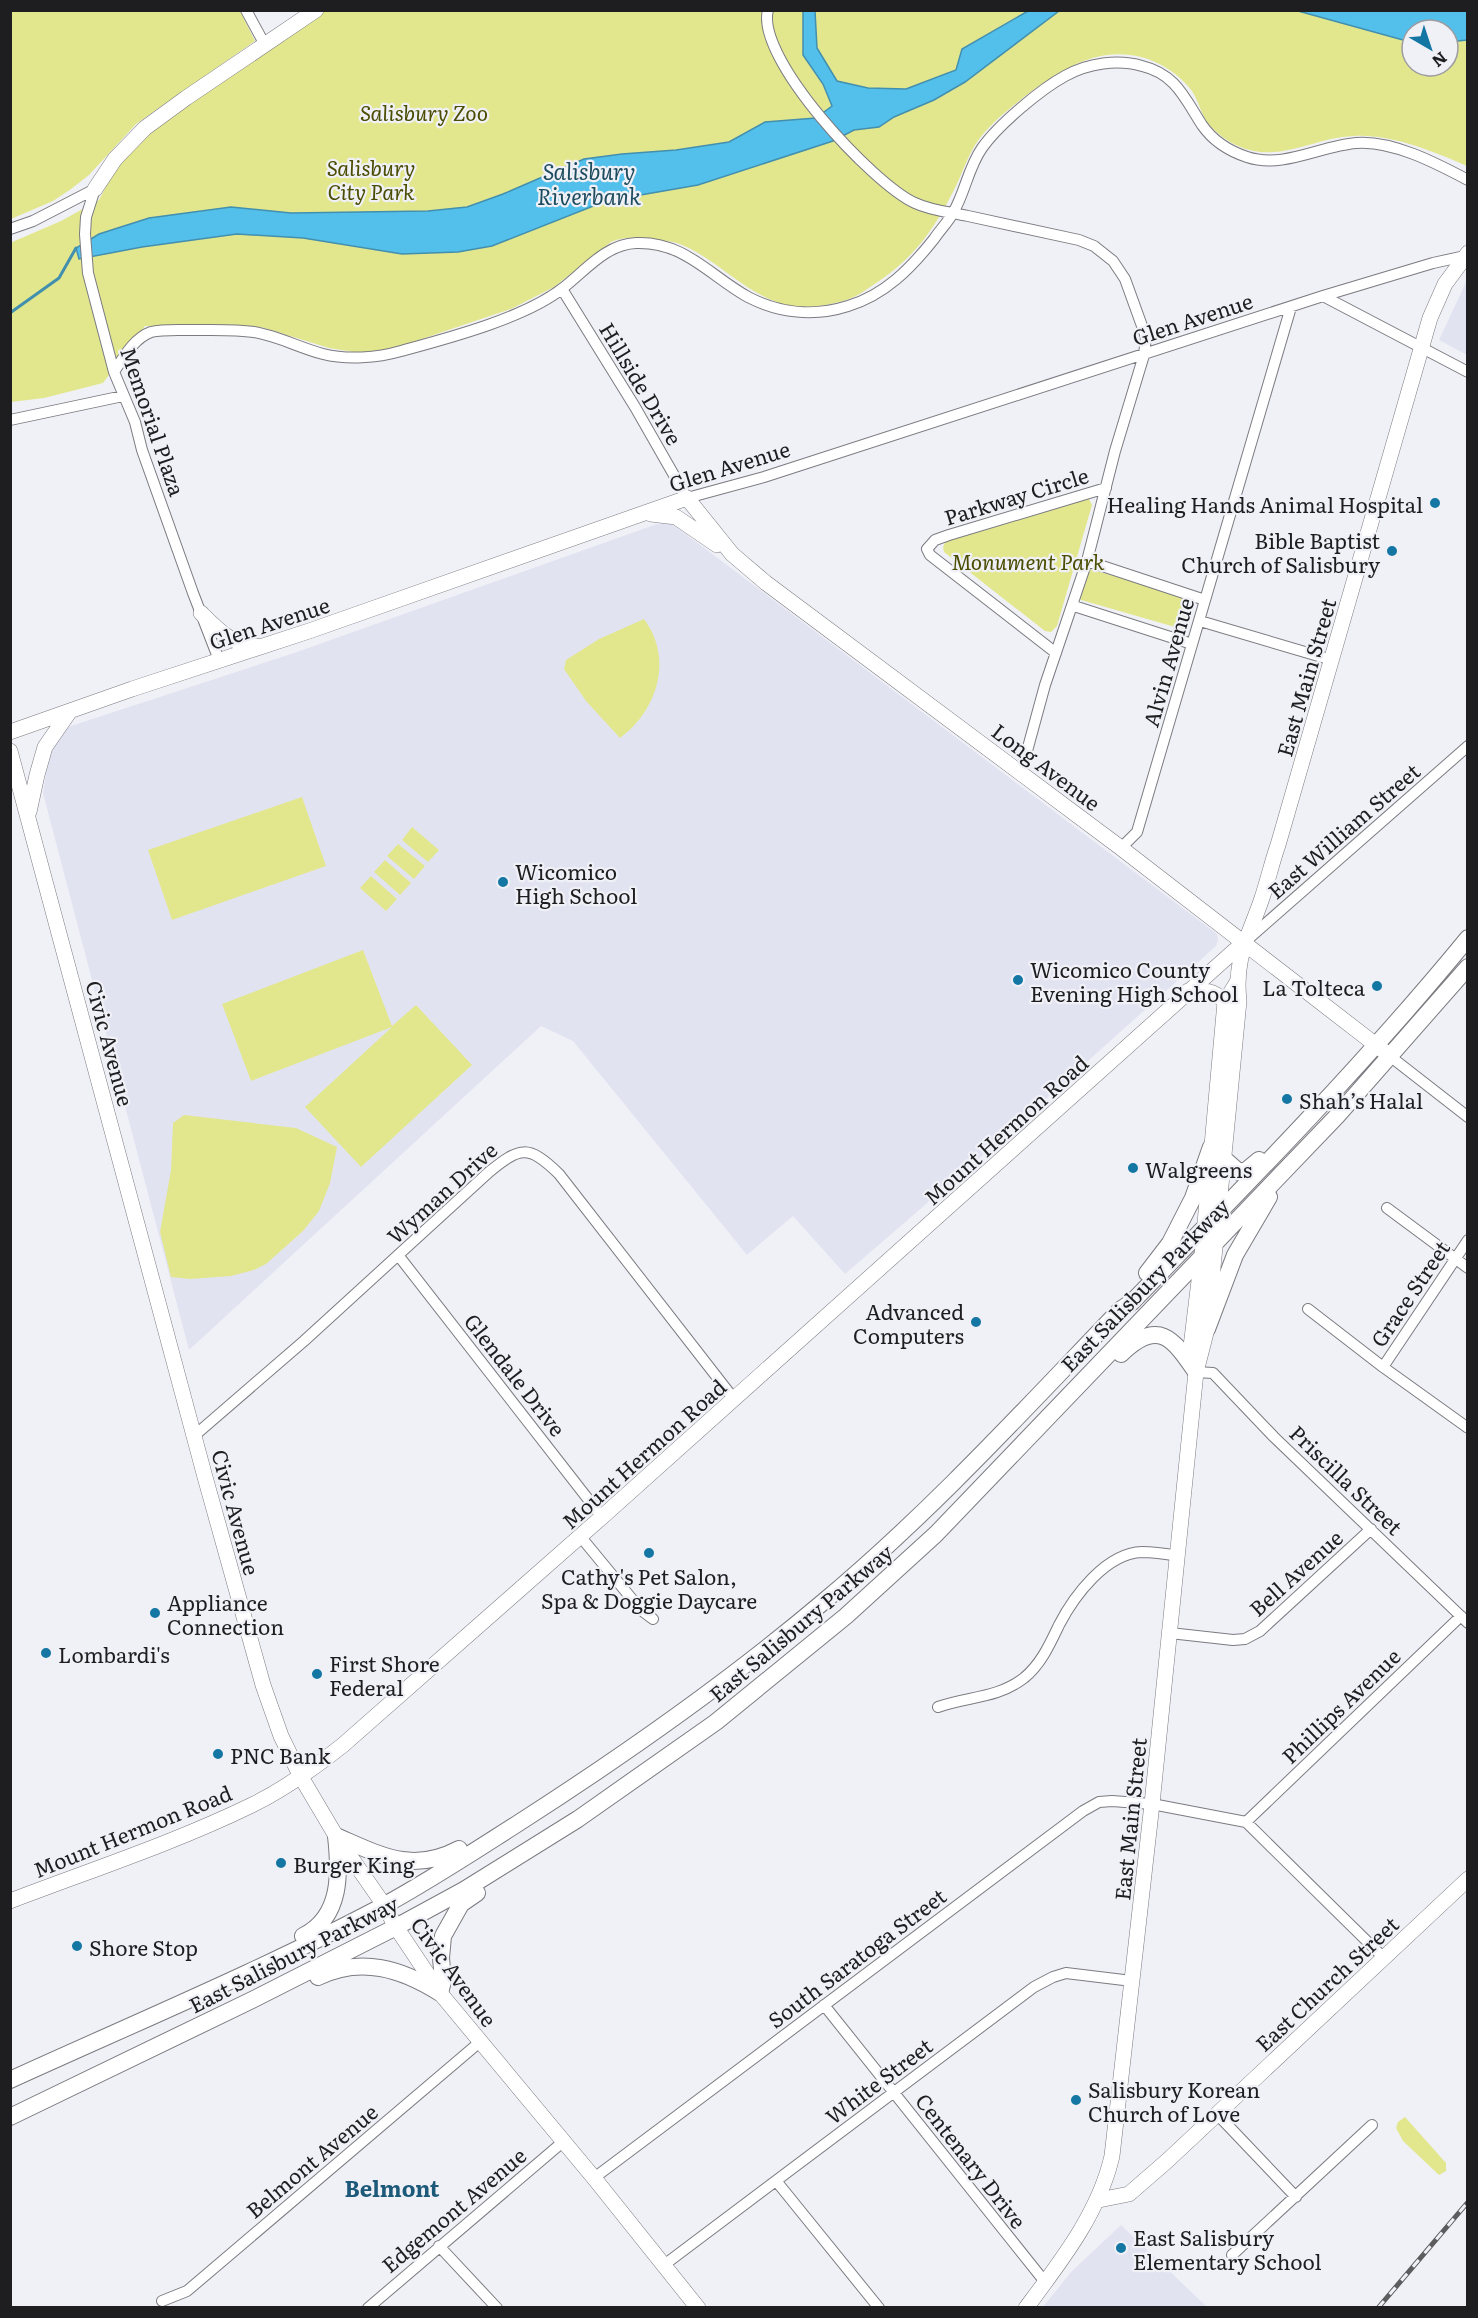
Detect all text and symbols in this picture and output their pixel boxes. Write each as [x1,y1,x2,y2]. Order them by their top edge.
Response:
north arrow [1400,18,1460,78]
text: N [1427,47,1453,74]
park label: Salisbury Zoo [360,96,488,127]
park label: Salisbury City Park [327,151,415,206]
water label: Salisbury Riverbank [537,154,641,212]
street label: Glen Avenue [1128,284,1256,352]
street label: Hillside Drive [593,316,691,450]
street label: Memorial Plaza [114,342,194,500]
street label: Glen Avenue [665,432,793,498]
street label: Parkway Circle [940,458,1092,532]
place label: Healing Hands Animal Hospital [1107,488,1423,519]
marker: Healing Hands Animal Hospital [1428,496,1442,510]
place label: Bible Baptist Church of Salisbury [1181,524,1381,579]
marker: Bible Baptist Church of Salisbury [1385,544,1399,558]
park label: Monument Park [952,545,1105,576]
street label: Glen Avenue [205,588,333,656]
street label: Alvin Avenue [1134,594,1200,730]
street label: East Main Street [1268,594,1343,760]
street label: Long Avenue [986,715,1108,817]
street label: East William Street [1260,755,1426,905]
place label: Wicomico High School [515,855,637,910]
marker: Wicomico High School [496,875,510,889]
place label: Wicomico County Evening High School [1030,953,1238,1008]
place label: La Tolteca [1262,971,1366,1002]
marker: Wicomico County Evening High School [1011,973,1025,987]
street label: Civic Avenue [79,977,143,1109]
marker: La Tolteca [1370,979,1384,993]
street label: Mount Hermon Road [916,1047,1094,1211]
place label: Shah’s Halal [1299,1084,1423,1115]
marker: Shah’s Halal [1280,1092,1294,1106]
street label: Wyman Drive [379,1134,503,1250]
place label: Walgreens [1145,1153,1252,1184]
marker: Walgreens [1126,1161,1140,1175]
street label: East Salisbury Parkway [1053,1189,1236,1378]
street label: Grace Street [1362,1233,1456,1352]
place label: Advanced Computers [853,1295,964,1350]
street label: Glendale Drive [458,1306,574,1442]
marker: Advanced Computers [969,1315,983,1329]
street label: Mount Hermon Road [554,1371,732,1535]
street label: Priscilla Street [1284,1417,1411,1541]
street label: Civic Avenue [205,1446,269,1578]
street label: Bell Avenue [1241,1521,1349,1622]
street label: East Salisbury Parkway [701,1535,899,1708]
marker: Cathy's Pet Salon, Spa & Doggie Daycare [642,1546,656,1560]
place label: Cathy's Pet Salon, Spa & Doggie Daycare [541,1560,757,1615]
place label: Appliance Connection [167,1586,284,1641]
marker: Appliance Connection [148,1606,162,1620]
place label: Lombardi's [58,1638,170,1669]
street label: Phillips Avenue [1274,1640,1406,1770]
marker: Lombardi's [39,1646,53,1660]
place label: First Shore Federal [329,1647,440,1702]
marker: First Shore Federal [310,1667,324,1681]
street label: East Main Street [1105,1736,1153,1902]
place label: PNC Bank [230,1739,331,1770]
marker: PNC Bank [211,1747,225,1761]
street label: Mount Hermon Road [28,1776,236,1884]
place label: Burger King [293,1848,415,1879]
marker: Burger King [274,1856,288,1870]
street label: South Saratoga Street [760,1879,952,2034]
street label: East Salisbury Parkway [183,1886,404,2019]
street label: East Church Street [1247,1908,1405,2058]
street label: Civic Avenue [405,1910,505,2032]
place label: Shore Stop [89,1931,198,1962]
marker: Shore Stop [70,1939,84,1953]
street label: White Street [818,2029,938,2131]
place label: Salisbury Korean Church of Love [1088,2073,1260,2128]
street label: Centenary Drive [909,2086,1035,2234]
marker: Salisbury Korean Church of Love [1069,2093,1083,2107]
street label: Belmont Avenue [238,2096,384,2224]
street label: Edgemont Avenue [374,2139,532,2279]
district label: Belmont [344,2171,440,2204]
place label: East Salisbury Elementary School [1133,2221,1322,2276]
marker: East Salisbury Elementary School [1114,2241,1128,2255]

